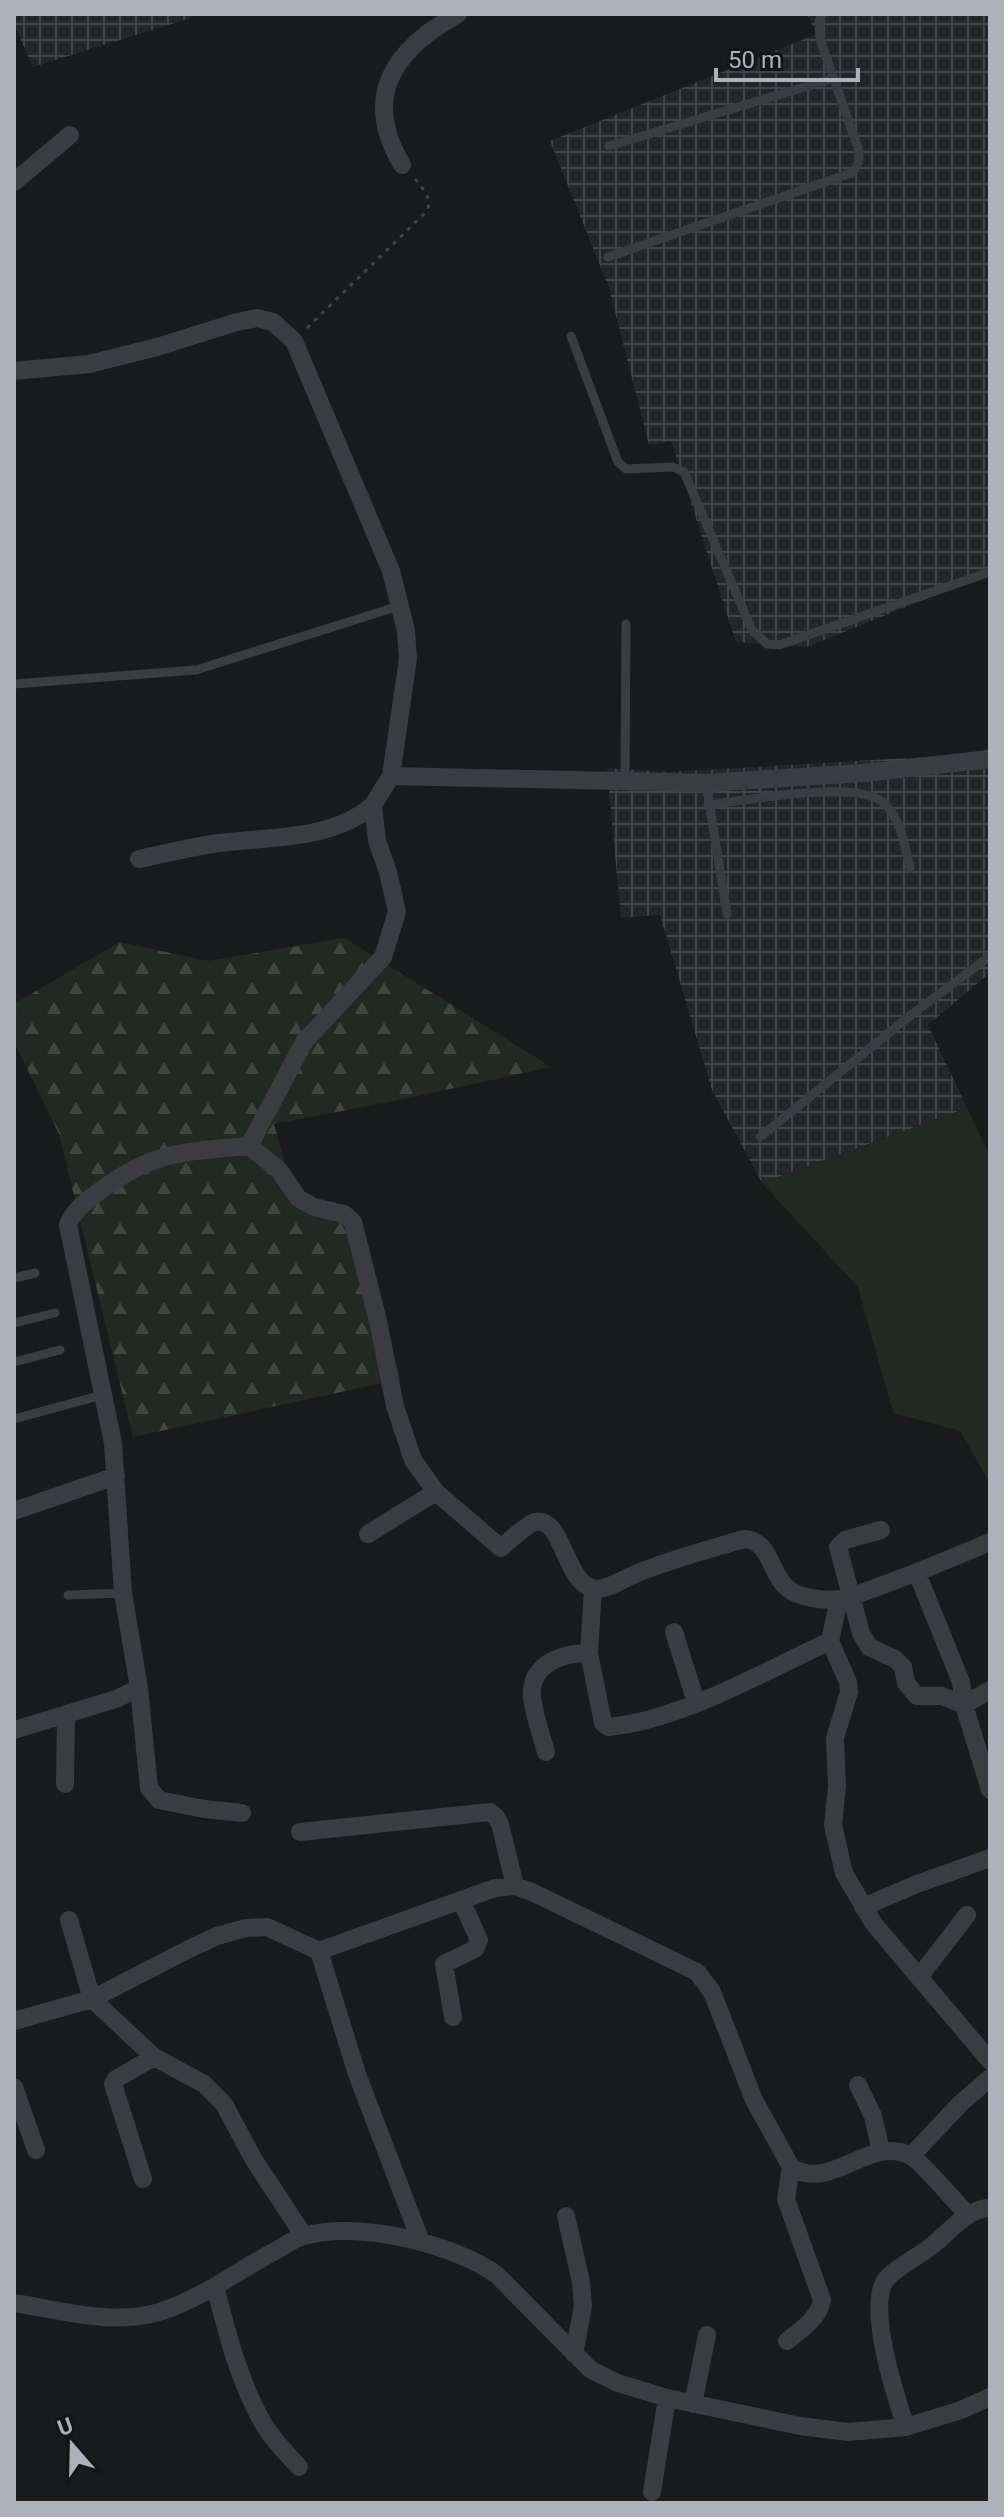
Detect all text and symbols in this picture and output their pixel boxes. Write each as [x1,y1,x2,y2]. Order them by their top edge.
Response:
scale bar [716,32,858,82]
text: 50 m [728,46,782,74]
north arrow [32,2405,112,2485]
text: U [54,2412,76,2441]

